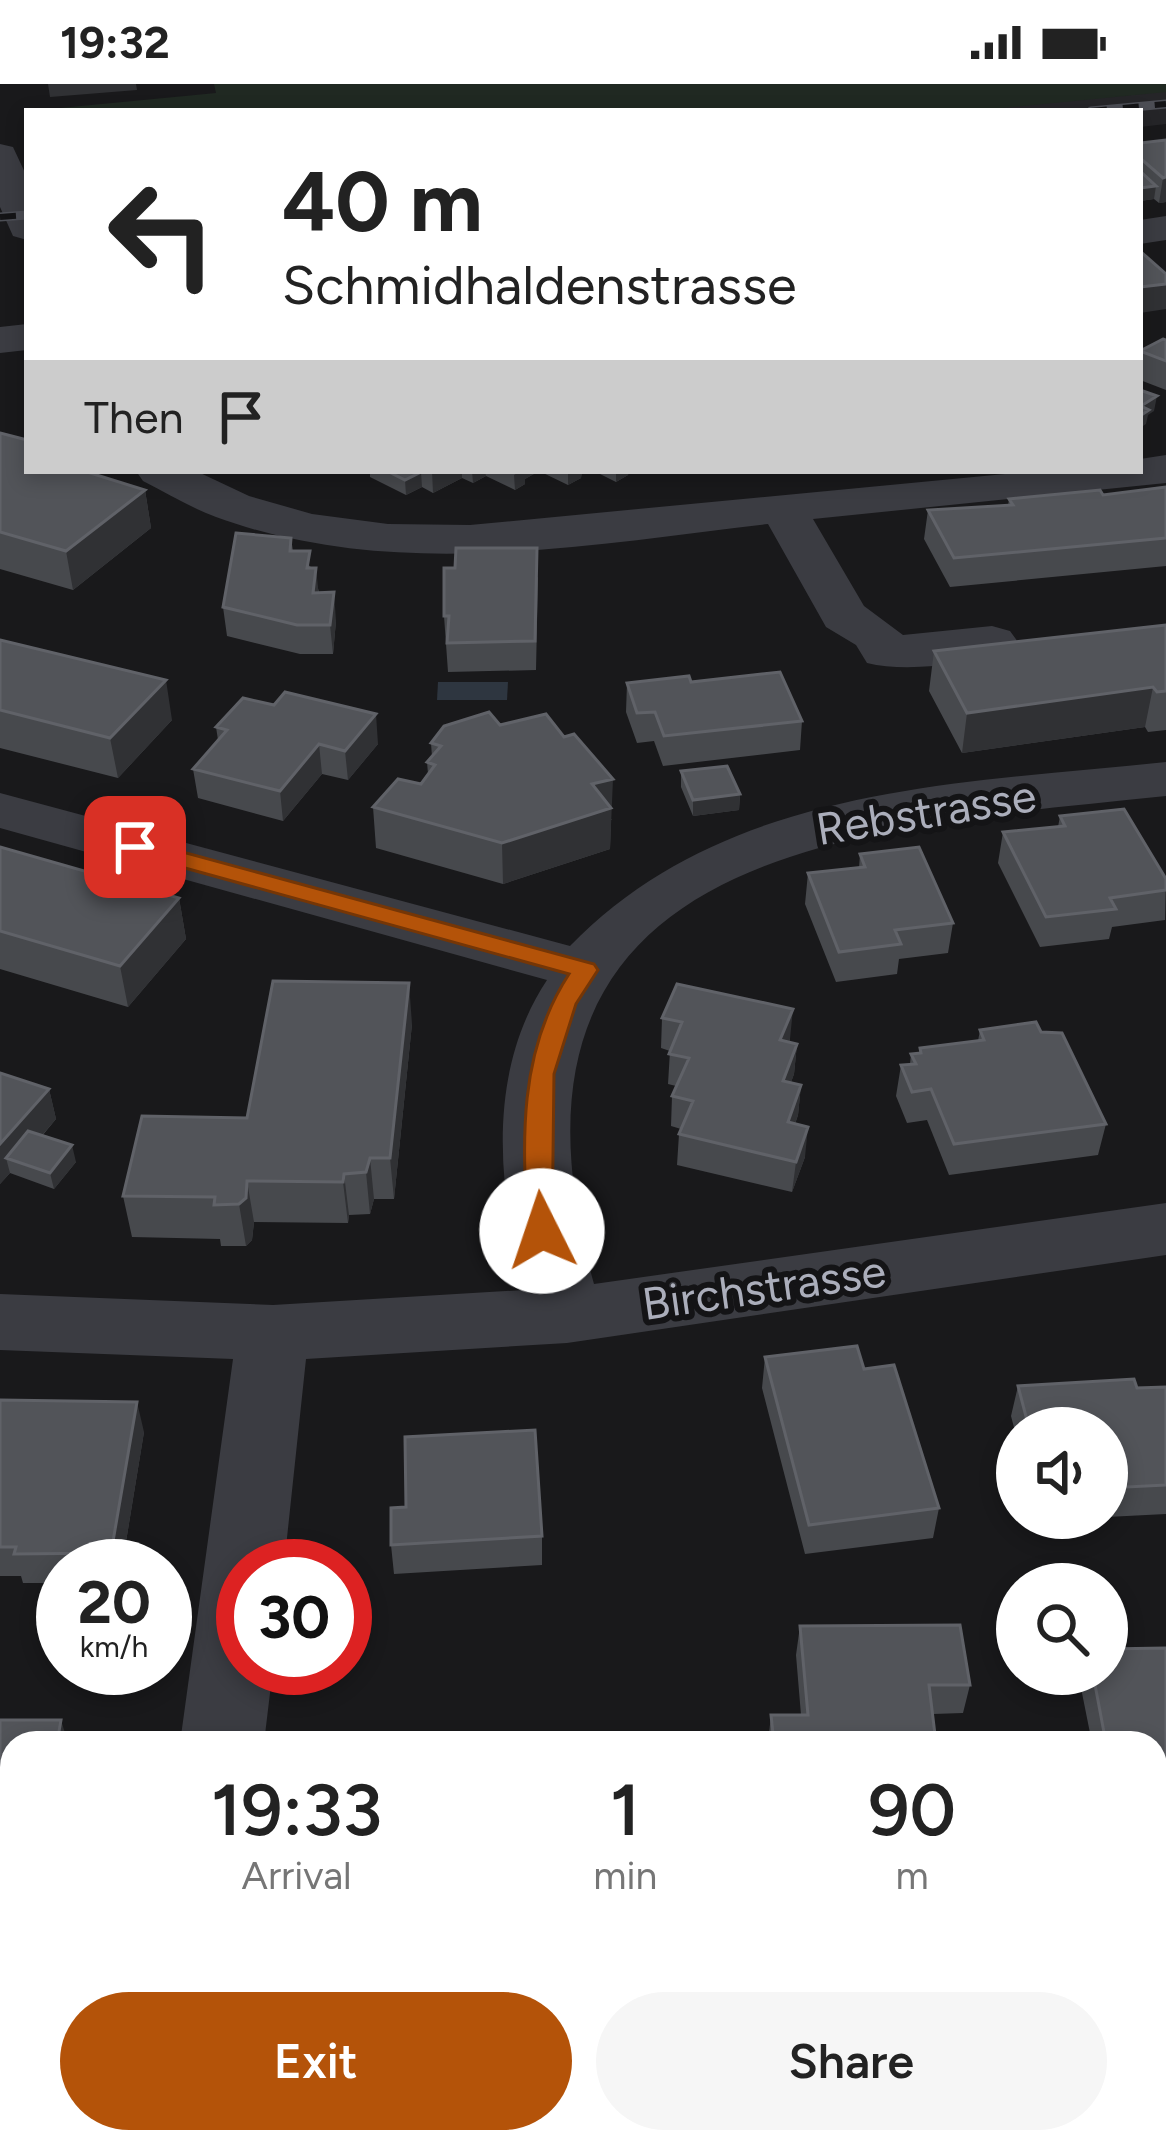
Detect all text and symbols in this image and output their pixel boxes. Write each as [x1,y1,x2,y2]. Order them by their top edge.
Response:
text: 19:32 [60,15,170,69]
text: 40 m [282,151,483,252]
icon: left [84,156,240,312]
text: Schmidhaldenstrasse [282,253,797,318]
icon: arrive [208,384,274,450]
text: Then [84,390,184,444]
street label: Rebstrasse [812,768,1040,856]
pin [84,796,186,898]
icon: arrive [102,814,168,880]
position arrow [479,1168,605,1294]
street label: Birchstrasse [639,1243,889,1331]
map controls [996,1407,1128,1695]
button: sound [996,1407,1128,1539]
speed limit sign: 30 [216,1539,372,1695]
button: search [996,1563,1128,1695]
text: 20 [77,1566,151,1638]
text: km/h [80,1628,148,1665]
text: 19:33 [211,1767,382,1853]
text: 1 [610,1767,640,1853]
text: 90 [868,1767,956,1853]
text: Arrival [242,1852,352,1899]
text: min [593,1852,657,1899]
text: m [895,1852,929,1899]
button: Exit [60,1992,572,2130]
button: Share [596,1992,1107,2130]

